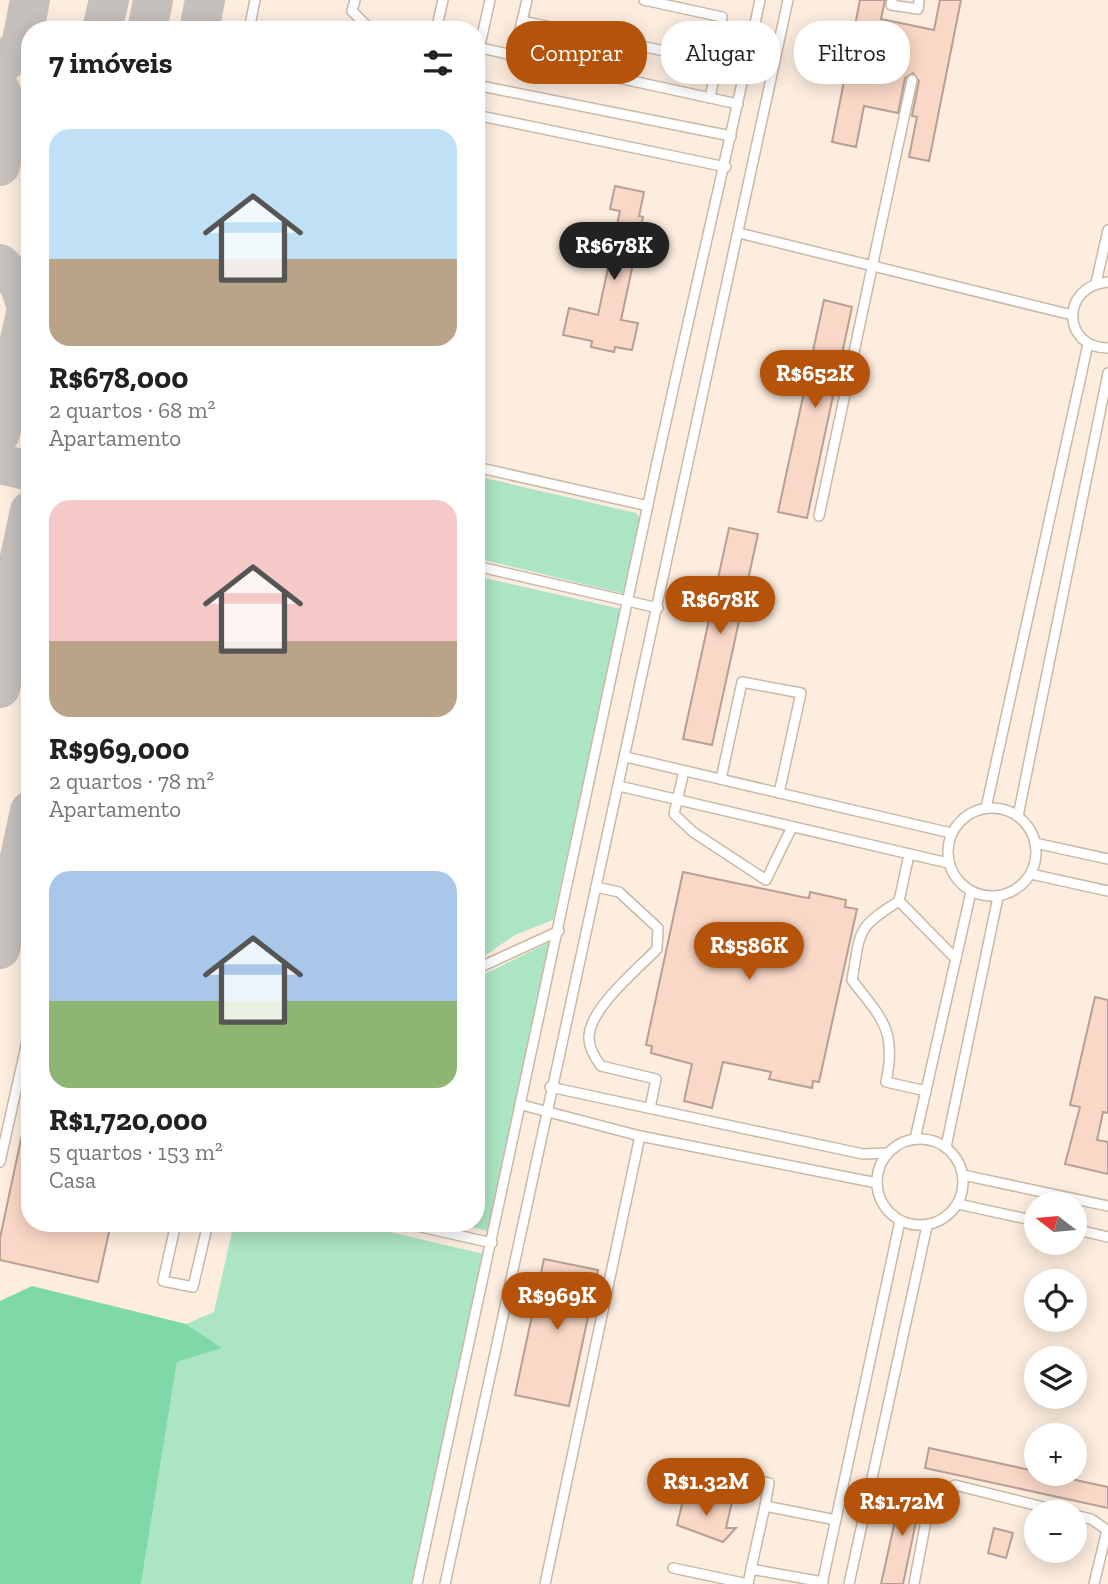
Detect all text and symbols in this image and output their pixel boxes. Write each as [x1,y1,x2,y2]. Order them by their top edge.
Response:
chip: Comprar [506,21,647,84]
chip: Alugar [661,21,780,84]
chip: Filtros [794,21,910,84]
icon: filters [419,44,457,82]
text: 7 imóveis [49,45,173,81]
icon: home [190,175,316,301]
pin: R$678K [557,222,671,282]
text: R$678K [575,231,653,259]
pin: R$652K [758,350,872,410]
text: R$652K [776,359,854,387]
text: R$678,000 [49,360,188,396]
text: 2 quartos · 68 m² [49,396,216,424]
text: Apartamento [49,424,181,452]
icon: home [190,546,316,672]
pin: R$678K [663,576,777,636]
text: R$678K [681,585,759,613]
text: R$969,000 [49,731,190,767]
text: 2 quartos · 78 m² [49,767,214,795]
text: Apartamento [49,795,181,823]
icon: home [190,917,316,1043]
pin: R$586K [692,922,806,982]
text: R$586K [710,931,788,959]
text: R$1,720,000 [49,1102,208,1138]
text: 5 quartos · 153 m² [49,1138,223,1166]
text: Casa [49,1166,96,1194]
north arrow [1024,1192,1087,1255]
map controls [1024,1192,1087,1563]
button: locate [1024,1269,1087,1332]
pin: R$969K [500,1272,614,1332]
text: R$969K [518,1281,596,1309]
button: layers [1024,1346,1087,1409]
button: + [1024,1423,1087,1486]
pin: R$1.32M [641,1458,771,1518]
text: R$1.32M [663,1467,749,1495]
pin: R$1.72M [837,1478,967,1538]
text: R$1.72M [860,1487,944,1515]
button: − [1024,1500,1087,1563]

